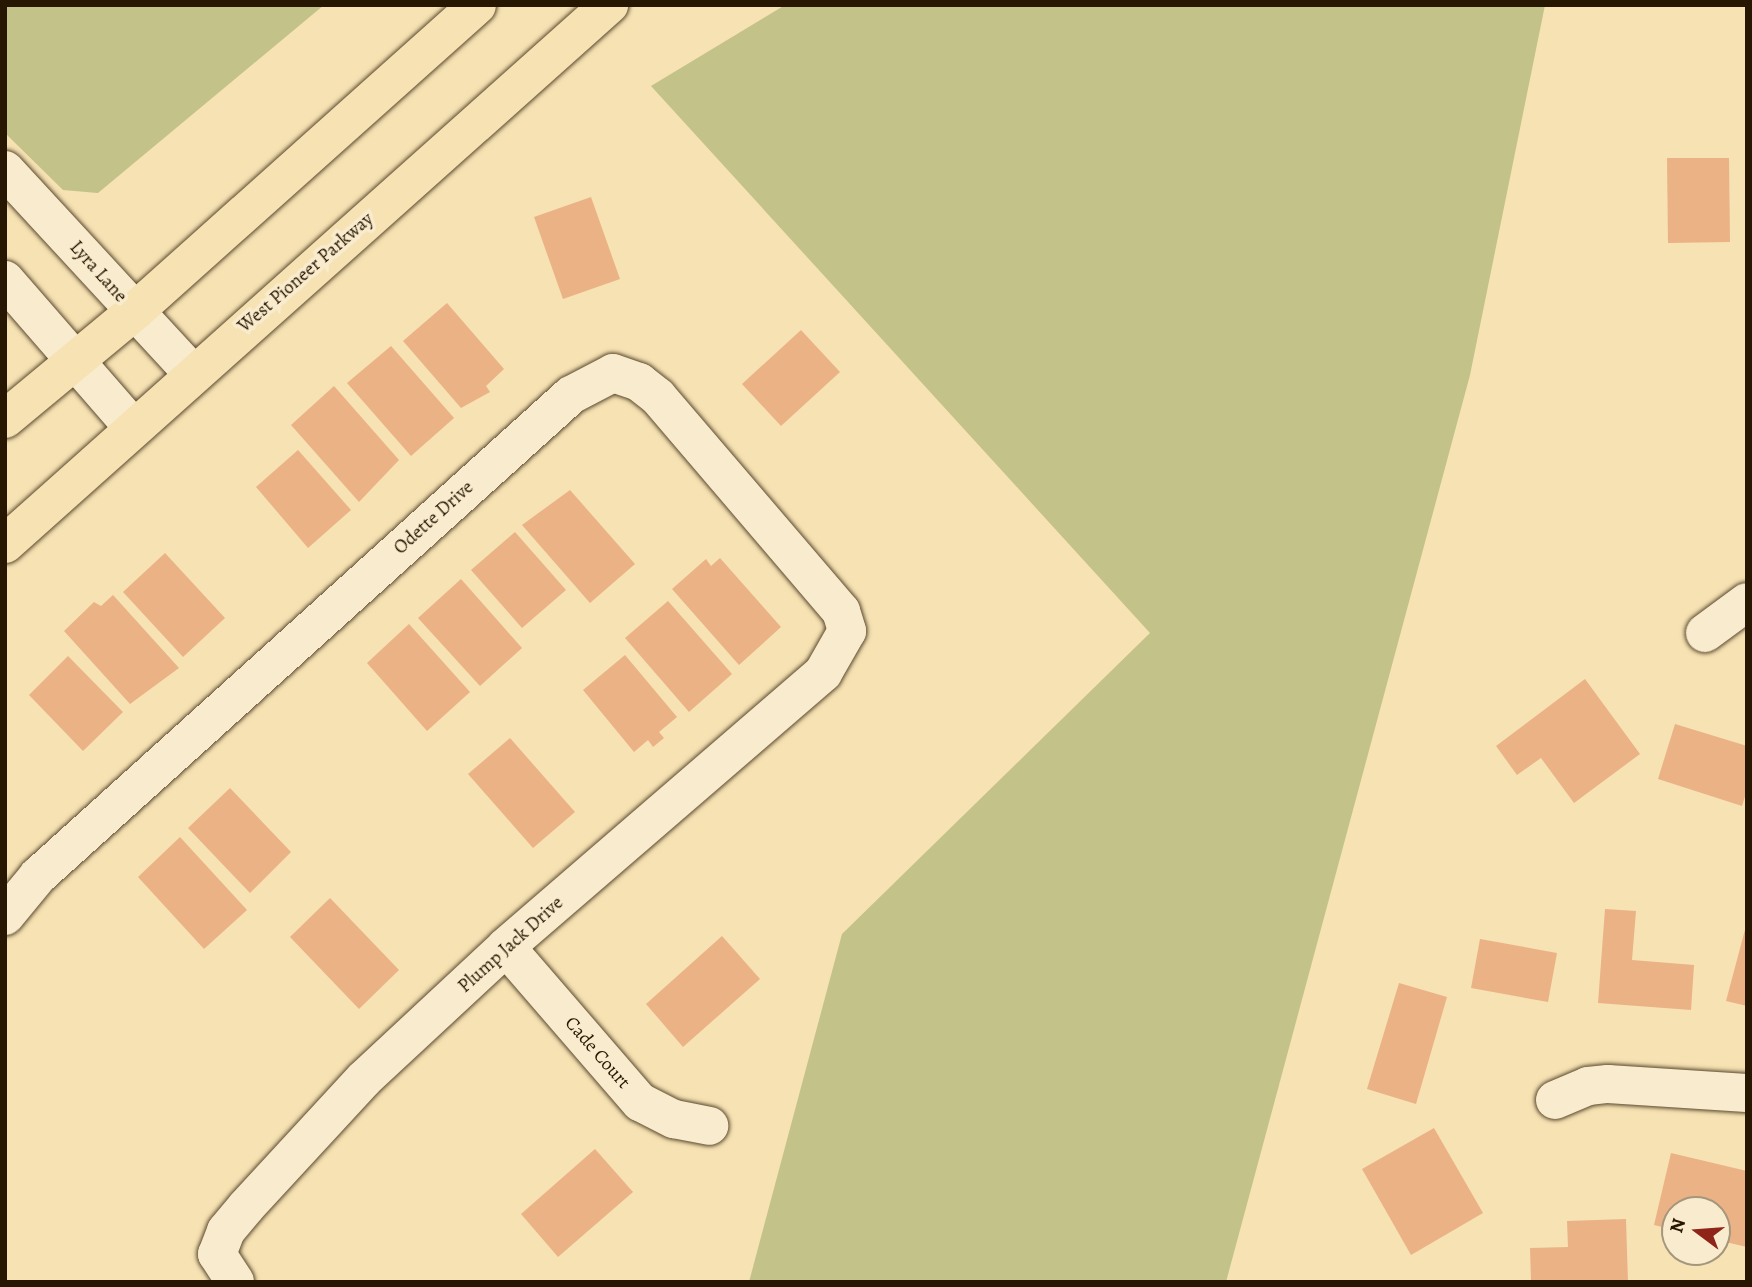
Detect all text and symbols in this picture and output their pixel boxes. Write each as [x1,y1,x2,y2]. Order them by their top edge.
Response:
street label: West Pioneer Parkway [234,208,378,338]
street label: Lyra Lane [64,237,132,307]
street label: Odette Drive [389,476,479,560]
street label: Plump Jack Drive [454,892,568,998]
street label: Cade Court [560,1012,634,1094]
north arrow [1661,1196,1731,1266]
text: N [1663,1216,1692,1236]

